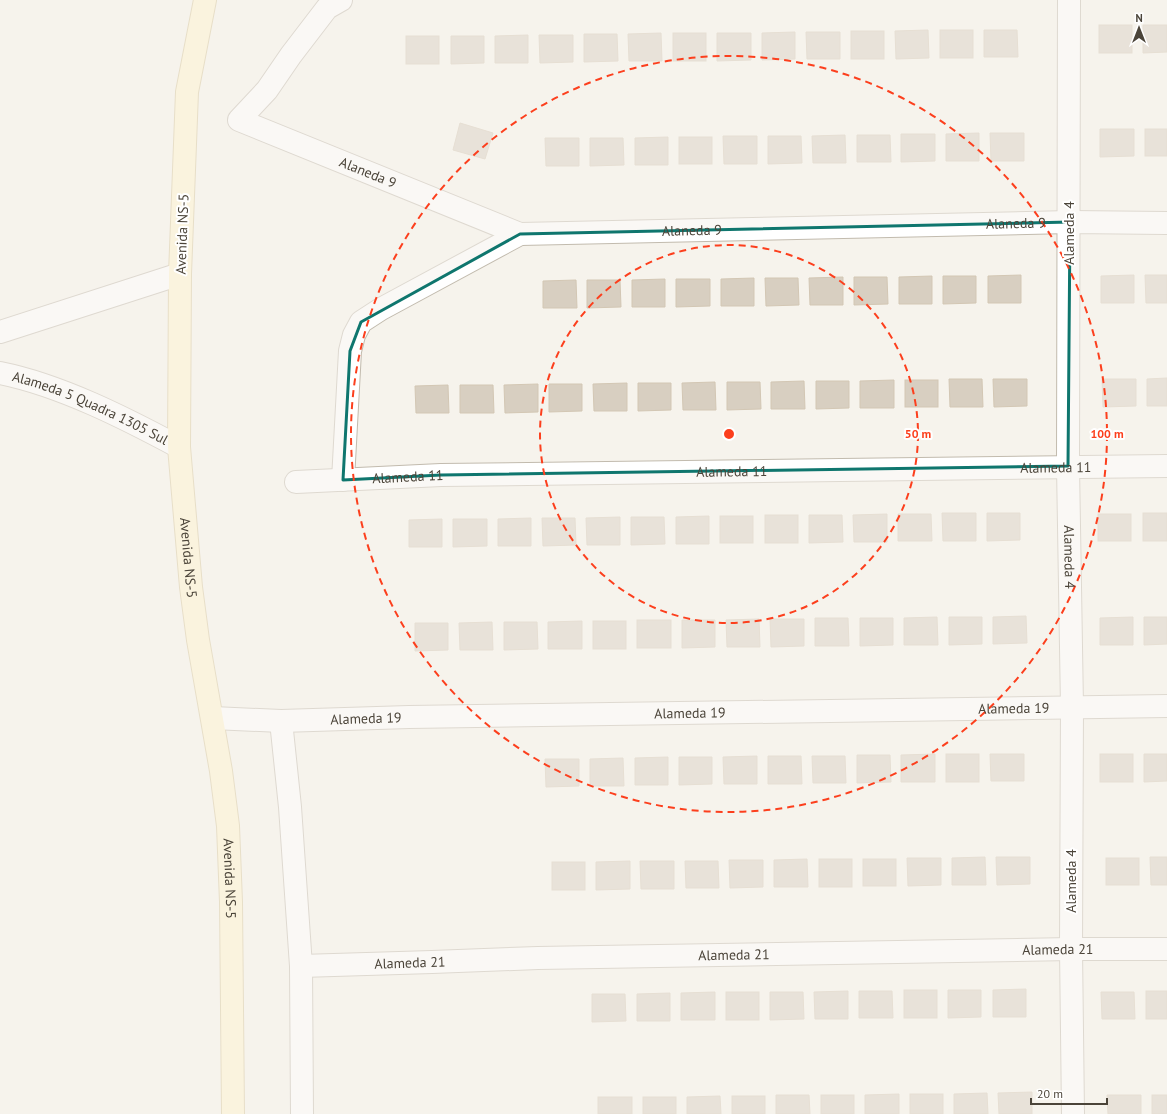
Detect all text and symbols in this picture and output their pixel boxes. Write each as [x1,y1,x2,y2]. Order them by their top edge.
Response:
north arrow [1119,8,1159,48]
text: N [1135,11,1143,25]
street label: Alaneda 9 [337,153,399,192]
street label: Avenida NS-5 [172,193,192,275]
street label: Alameda 4 [1060,201,1078,265]
street label: Alaneda 9 [986,214,1046,233]
street label: Alaneda 9 [662,221,722,240]
street label: Alameda 5 Quadra 1305 Sul [10,367,171,449]
text: 50 m [905,426,931,441]
text: 100 m [1090,426,1124,441]
centre of rings [722,427,736,441]
street label: Alameda 11 [1020,458,1092,477]
street label: Alameda 11 [696,462,768,481]
street label: Alameda 11 [372,466,444,487]
street label: Avenida NS-5 [176,517,201,599]
street label: Alameda 4 [1060,525,1079,589]
street label: Alameda 19 [978,699,1050,718]
street label: Alameda 19 [654,703,726,722]
street label: Alameda 19 [330,708,402,728]
street label: Avenida NS-5 [219,838,240,919]
street label: Alameda 4 [1062,849,1080,913]
street label: Alameda 21 [1022,940,1093,959]
street label: Alameda 21 [698,945,770,964]
street label: Alameda 21 [374,952,446,973]
scale bar [1031,1080,1107,1106]
text: 20 m [1037,1086,1063,1101]

